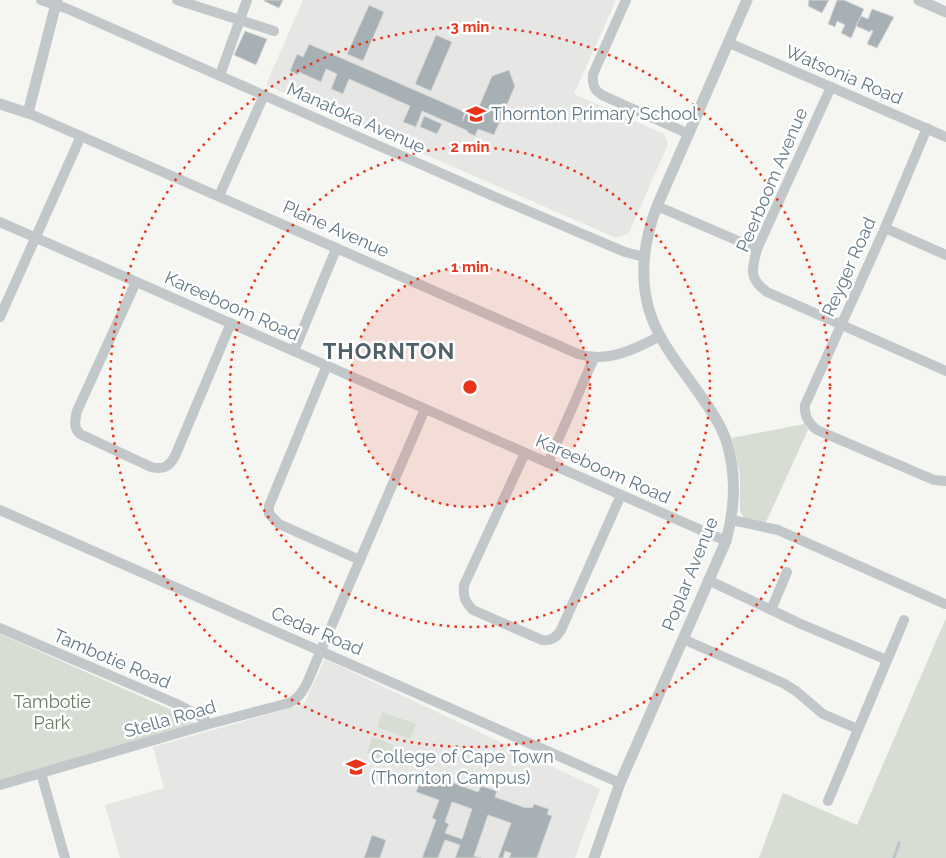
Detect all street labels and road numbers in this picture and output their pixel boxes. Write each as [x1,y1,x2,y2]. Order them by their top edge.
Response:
street label: Watsonia Road [783,40,906,109]
street label: Manatoka Avenue [284,78,429,158]
street label: Peerboom Avenue [732,104,812,255]
street label: Plane Avenue [280,196,393,262]
street label: Reyger Road [817,214,880,320]
street label: Kareeboom Road [162,266,303,345]
street label: Kareeboom Road [533,429,674,508]
street label: Poplar Avenue [657,514,722,634]
street label: Cedar Road [268,602,366,659]
street label: Tambotie Road [50,624,174,693]
street label: Stella Road [122,695,218,742]

